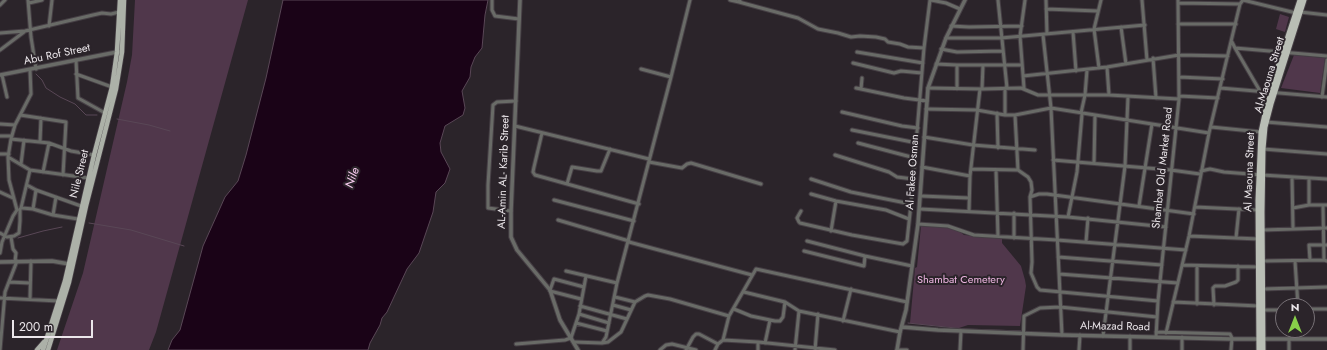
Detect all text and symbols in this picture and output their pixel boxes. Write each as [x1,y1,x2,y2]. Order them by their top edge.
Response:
street label: Al-Maouna Street [1252,35,1288,115]
street label: Abu Rof Street [23,42,91,68]
street label: Shambat Old Market Road [1150,107,1176,229]
street label: AL-Amin AL- Karib Street [495,115,513,229]
street label: Al Maouna Street [1242,132,1258,212]
street label: Al Fakee Osman [904,134,922,210]
street label: Nile Street [68,149,92,199]
water label: Nile [343,166,363,190]
park label: Shambat Cemetery [917,273,1005,287]
north arrow [1275,298,1315,338]
text: N [1291,299,1299,315]
scale bar [14,312,95,338]
text: 200 m [19,318,53,336]
street label: Al-Mazad Road [1080,320,1150,334]

